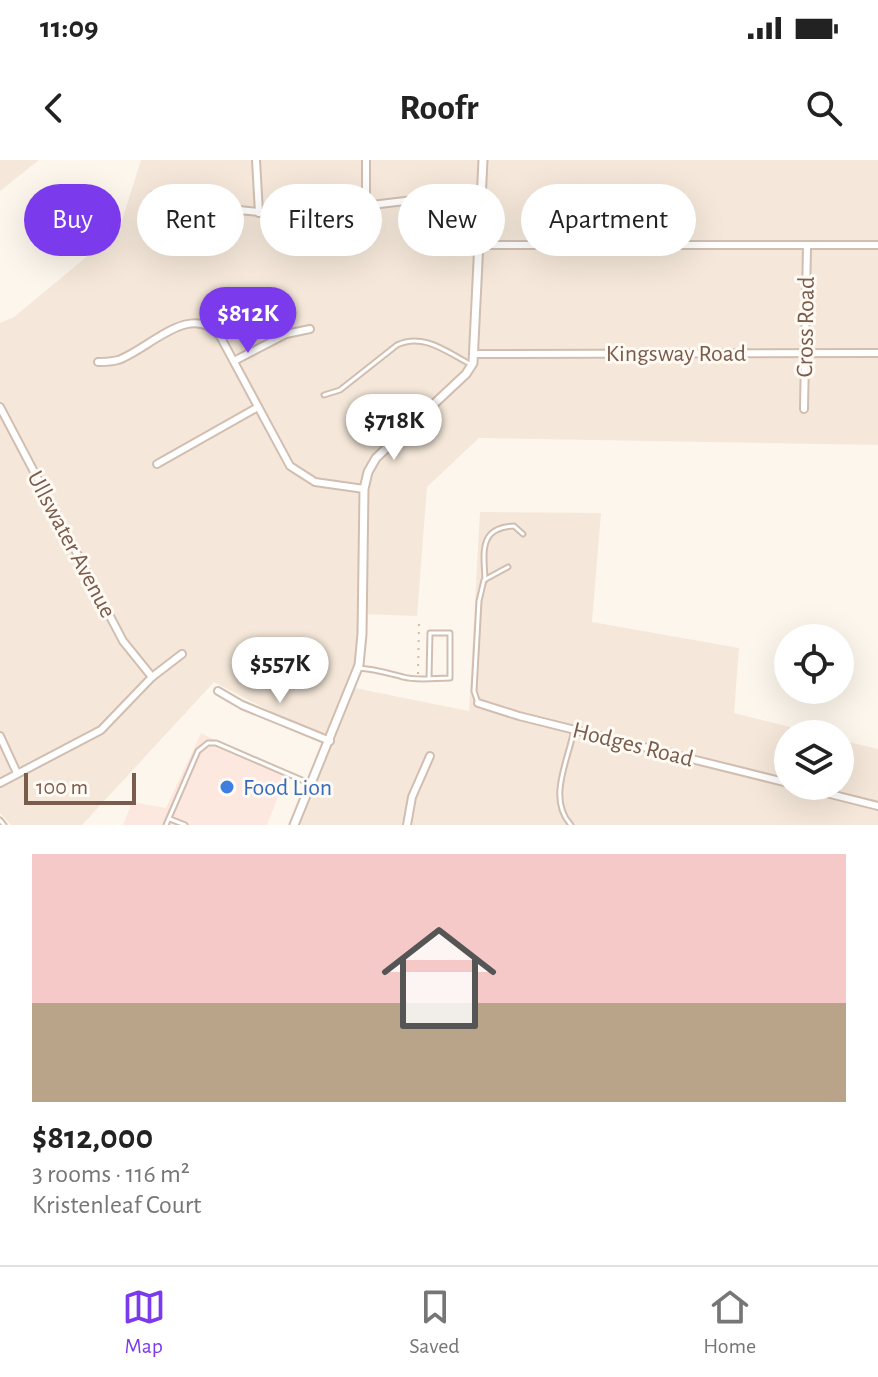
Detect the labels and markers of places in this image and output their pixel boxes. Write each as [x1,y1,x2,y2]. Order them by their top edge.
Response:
pin: $812K [192,287,304,355]
pin: $718K [338,394,450,462]
pin: $557K [224,637,336,705]
place label: Food Lion [243,776,332,800]
marker: Food Lion [218,778,236,796]

